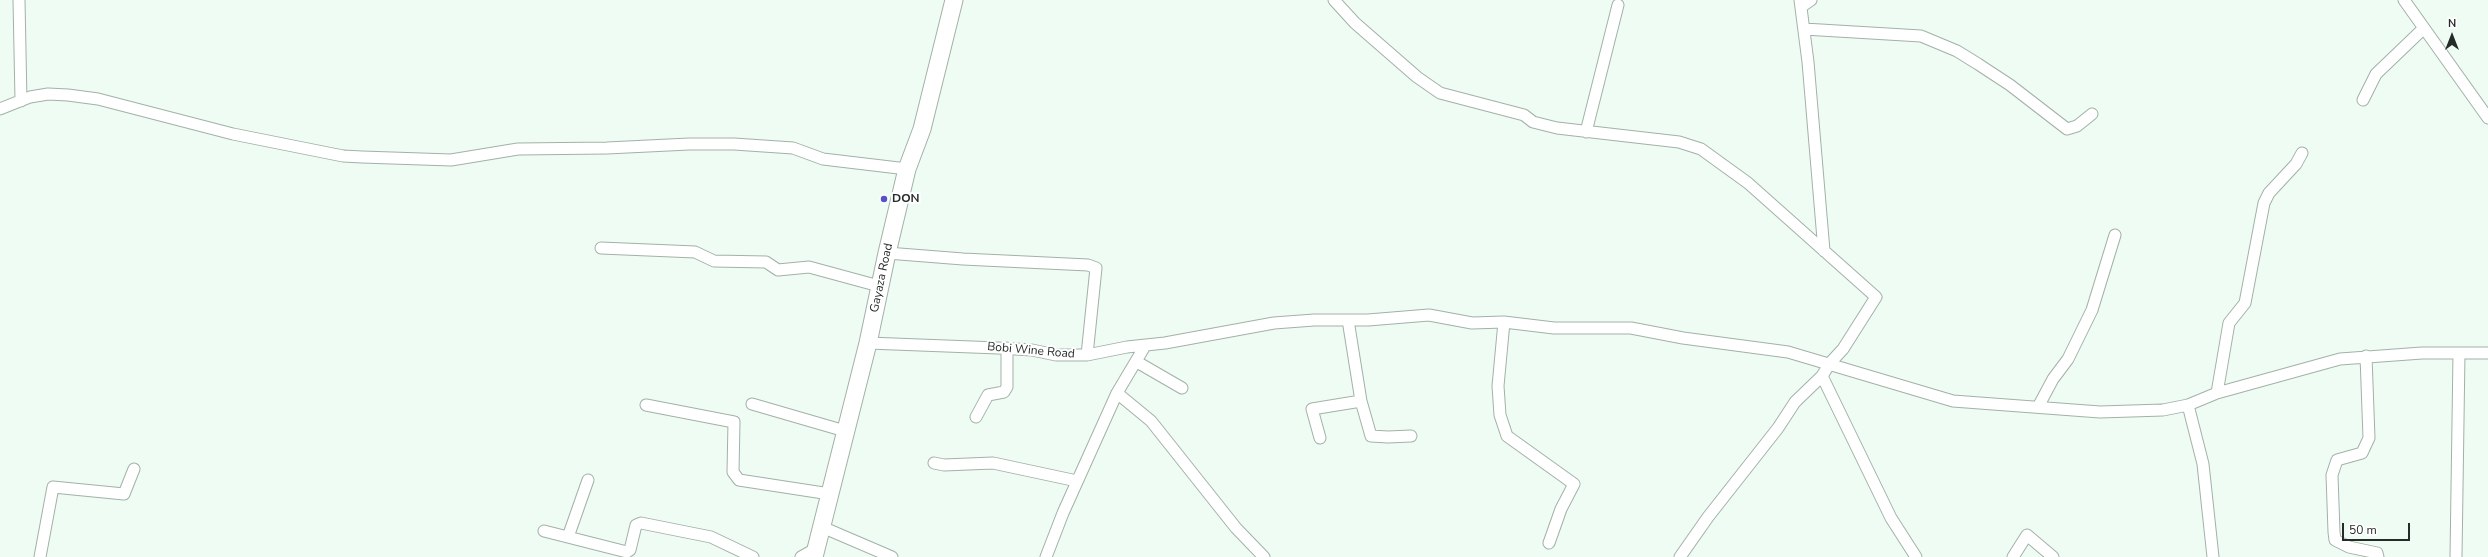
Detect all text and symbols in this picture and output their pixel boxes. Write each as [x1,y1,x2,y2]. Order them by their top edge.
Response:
north arrow [2432,16,2472,56]
text: N [2448,16,2456,31]
place label: DON [892,192,920,206]
marker: DON [879,194,889,204]
street label: Gayaza Road [868,242,896,314]
street label: Bobi Wine Road [987,340,1075,362]
scale bar [2344,515,2412,541]
text: 50 m [2349,522,2377,538]

